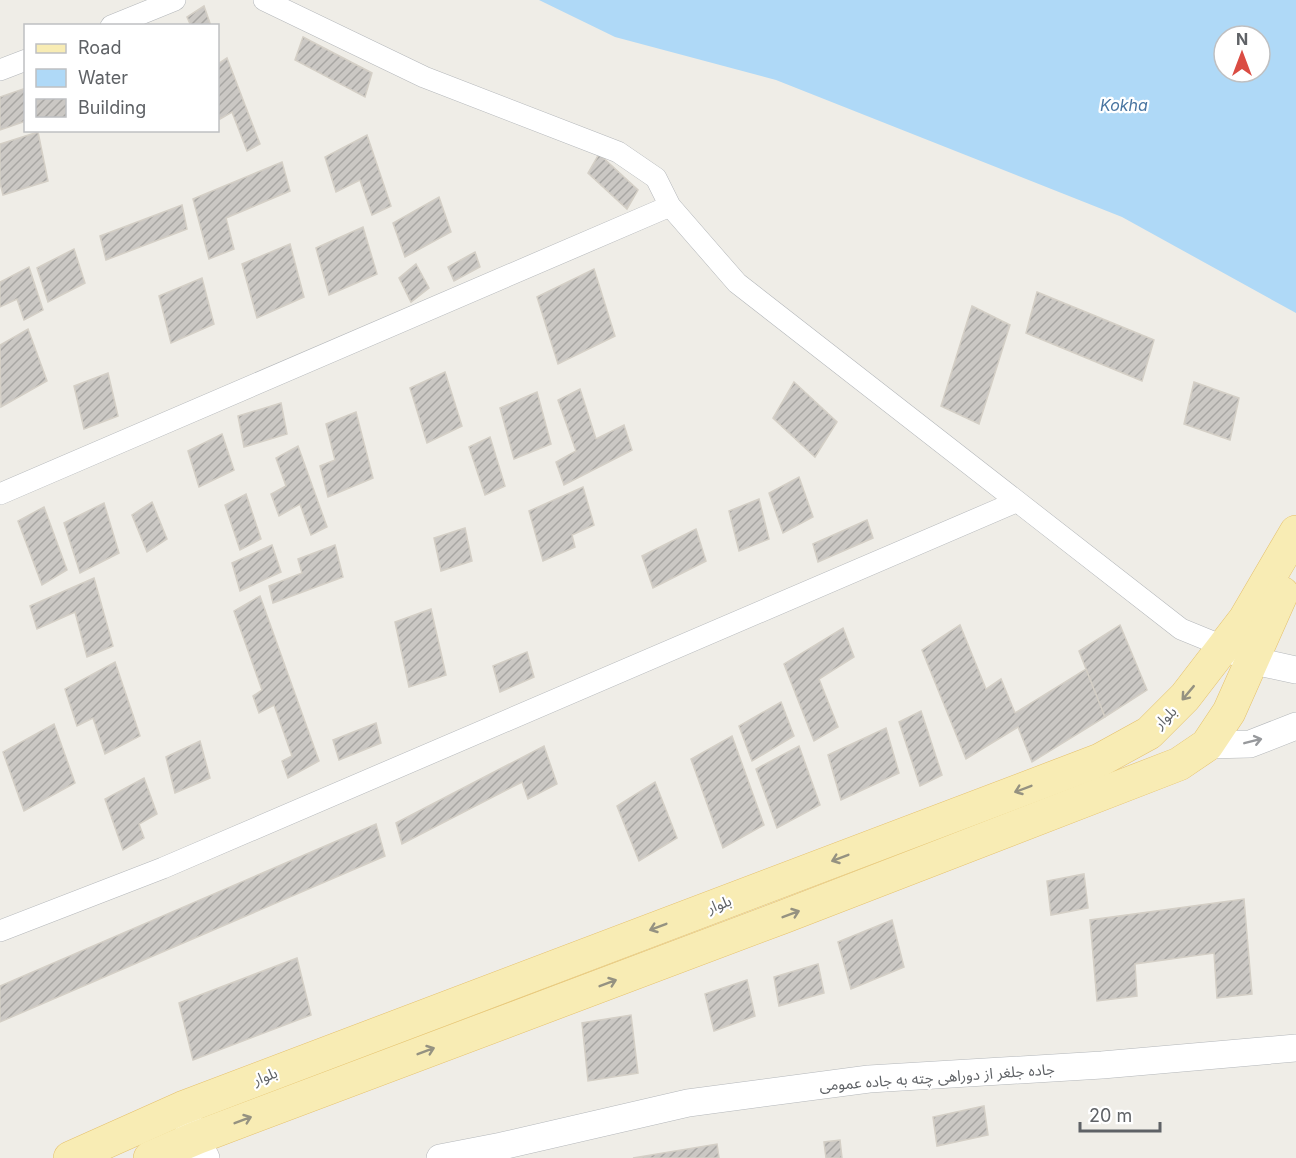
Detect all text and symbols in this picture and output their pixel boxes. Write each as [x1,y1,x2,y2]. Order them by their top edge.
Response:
legend [24,24,219,132]
north arrow [1212,24,1272,84]
text: N [1236,29,1248,49]
text: Road [78,37,121,58]
text: Water [78,67,128,88]
water label: Kokha [1100,95,1148,115]
text: Building [78,97,146,118]
one-way arrow [1182,685,1195,701]
street label: بلوار [1149,702,1180,733]
one-way arrow [1243,735,1262,747]
one-way arrow [1014,785,1033,796]
one-way arrow [832,853,850,864]
street label: بلوار [703,891,734,918]
one-way arrow [781,908,799,919]
one-way arrow [649,922,668,933]
one-way arrow [598,976,617,987]
one-way arrow [416,1045,434,1056]
street label: جاده جلغر از دوراهی چته به جاده عمومی [819,1059,1056,1096]
street label: بلوار [249,1063,280,1090]
scale bar [1080,1095,1160,1133]
text: 20 m [1089,1105,1132,1126]
one-way arrow [233,1114,252,1125]

